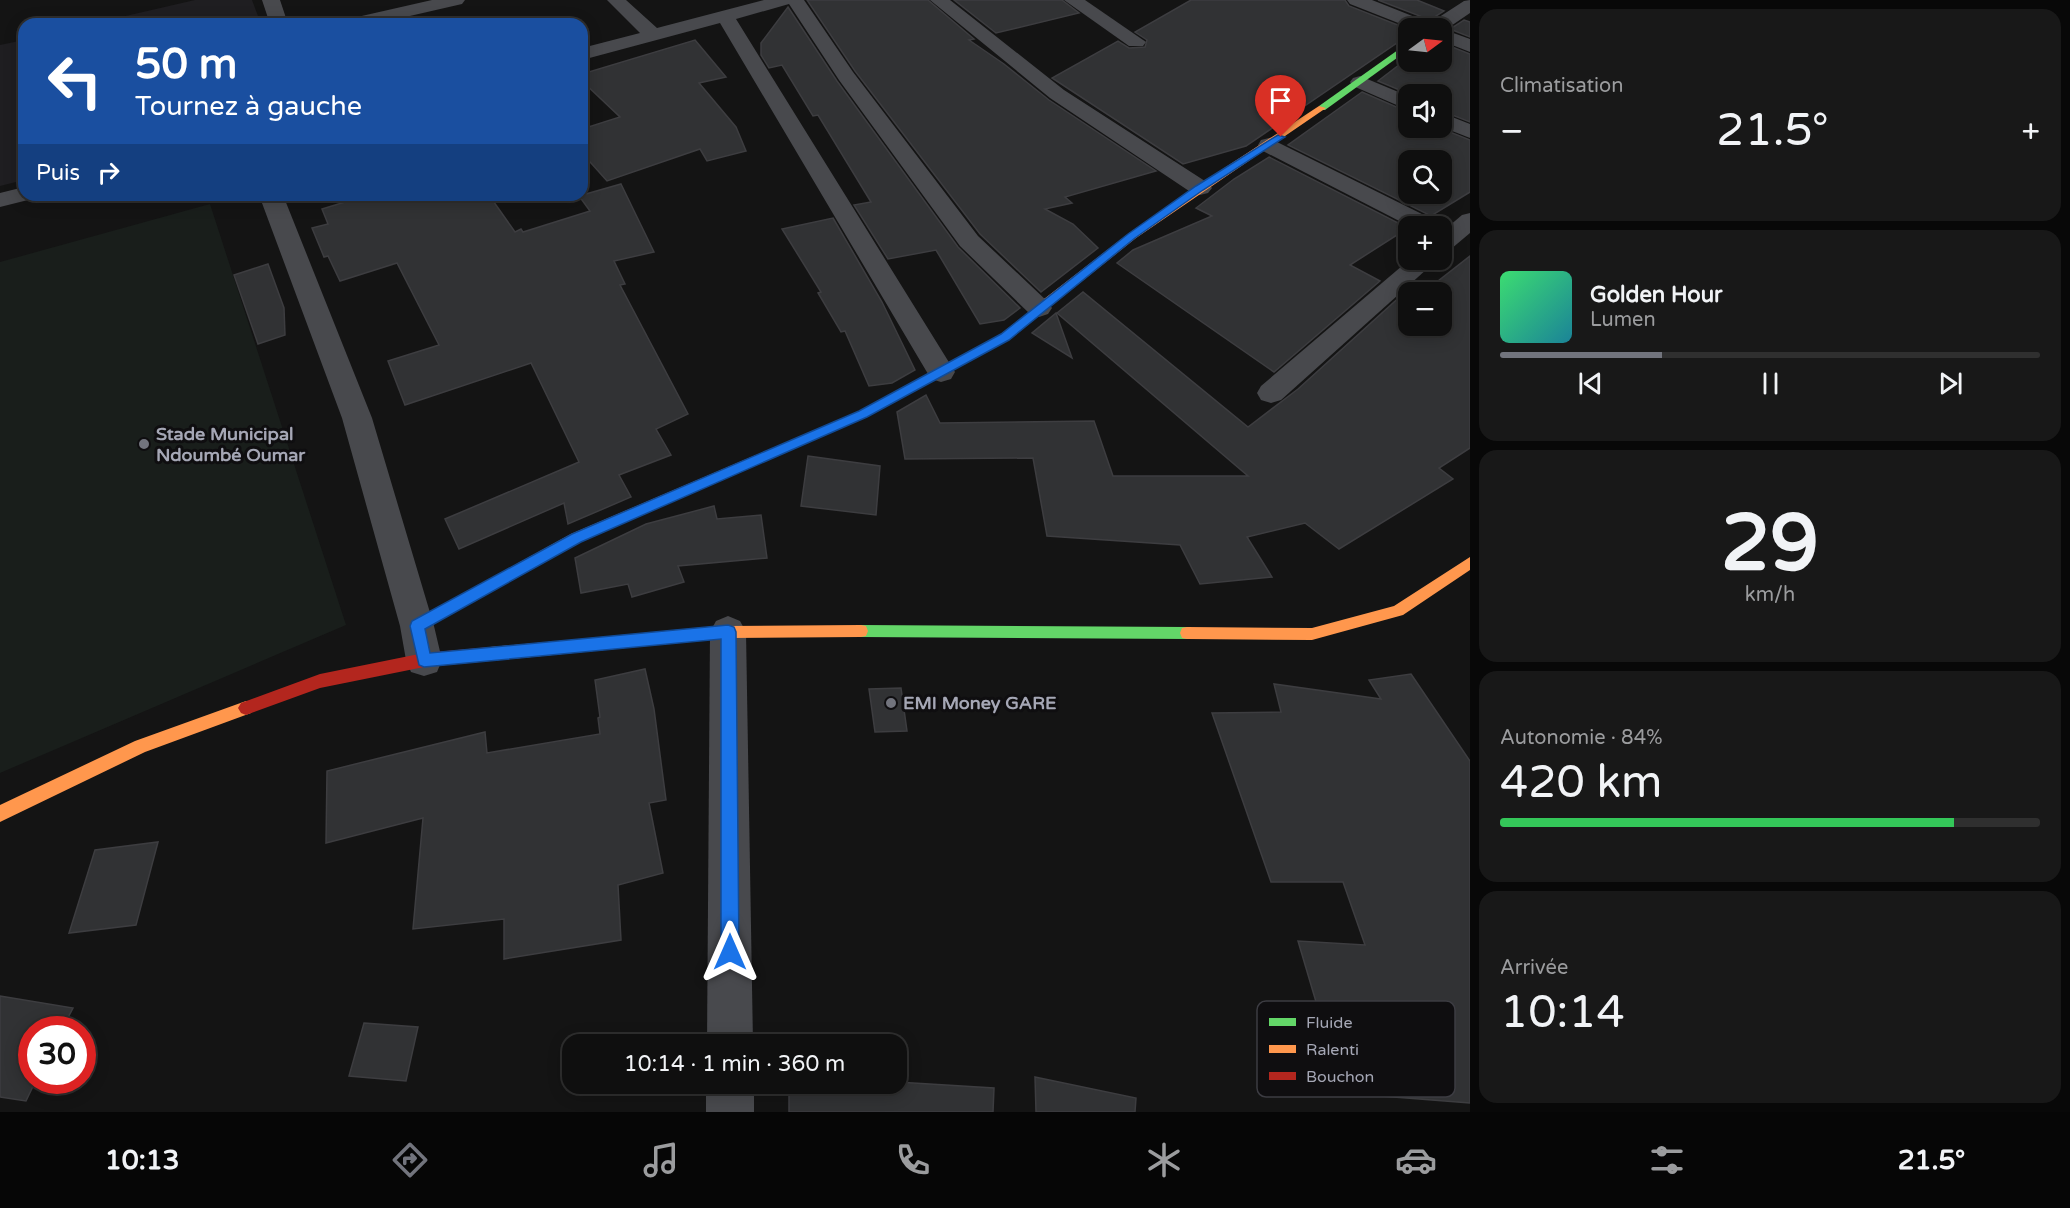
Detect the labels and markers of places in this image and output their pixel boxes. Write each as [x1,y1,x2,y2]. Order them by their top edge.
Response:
pin [1255,75,1306,137]
place label: Stade Municipal Ndoumbé Oumar [156,423,306,466]
marker: Stade Municipal Ndoumbé Oumar [137,437,151,451]
place label: EMI Money GARE [903,692,1057,714]
marker: EMI Money GARE [884,696,898,710]

